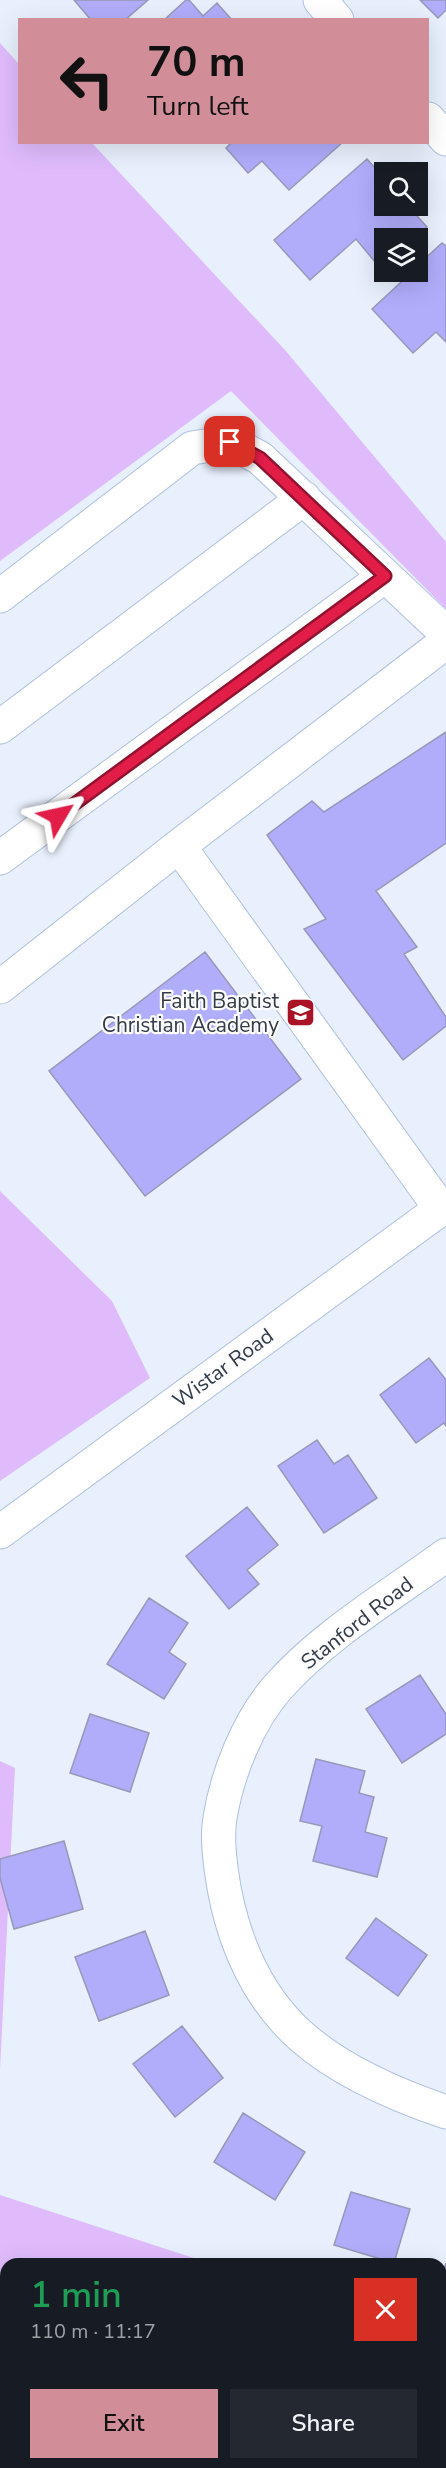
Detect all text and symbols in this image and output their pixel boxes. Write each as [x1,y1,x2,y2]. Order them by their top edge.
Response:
text: 70 m [147,34,246,91]
icon: left [48,42,126,120]
text: Turn left [147,88,248,125]
map controls [374,162,428,282]
button: search [374,162,428,216]
button: layers [374,228,428,282]
pin [204,416,255,467]
icon: arrive [213,425,246,458]
position arrow [26,784,90,848]
place label: Faith Baptist Christian Academy [102,987,280,1039]
school or university icon: Faith Baptist Christian Academy [284,997,316,1029]
street label: Wistar Road [167,1322,279,1414]
street label: Stanford Road [295,1570,419,1676]
text: 1 min [30,2271,122,2320]
button: close [354,2278,417,2341]
text: 110 m · 11:17 [30,2318,156,2345]
button: Exit [30,2389,218,2458]
button: Share [230,2389,417,2458]

